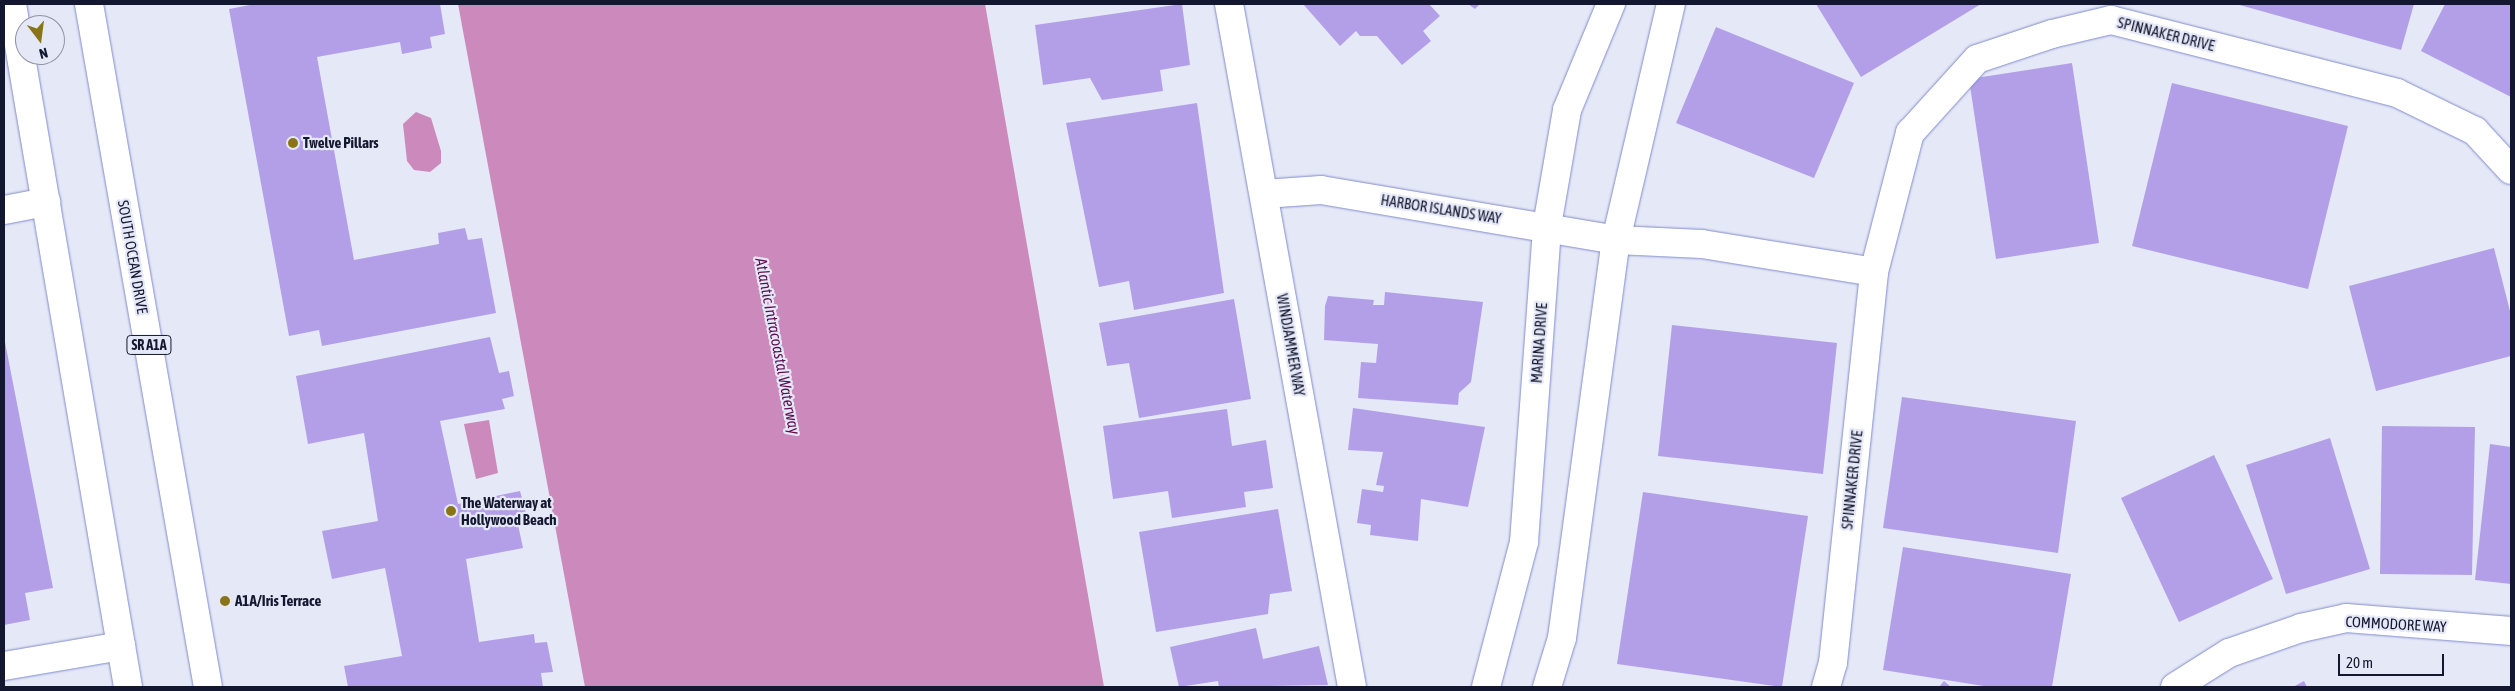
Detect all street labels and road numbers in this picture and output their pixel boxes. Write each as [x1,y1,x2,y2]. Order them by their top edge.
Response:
street label: SPINNAKER DRIVE [2116,13,2216,55]
street label: HARBOR ISLANDS WAY [1379,191,1503,227]
street label: SOUTH OCEAN DRIVE [114,199,152,315]
street label: WINDJAMMER WAY [1273,292,1309,398]
street label: MARINA DRIVE [1527,302,1551,384]
road number: SR A1A [125,334,173,356]
street label: SPINNAKER DRIVE [1838,430,1866,530]
street label: COMMODORE WAY [2345,612,2447,636]

